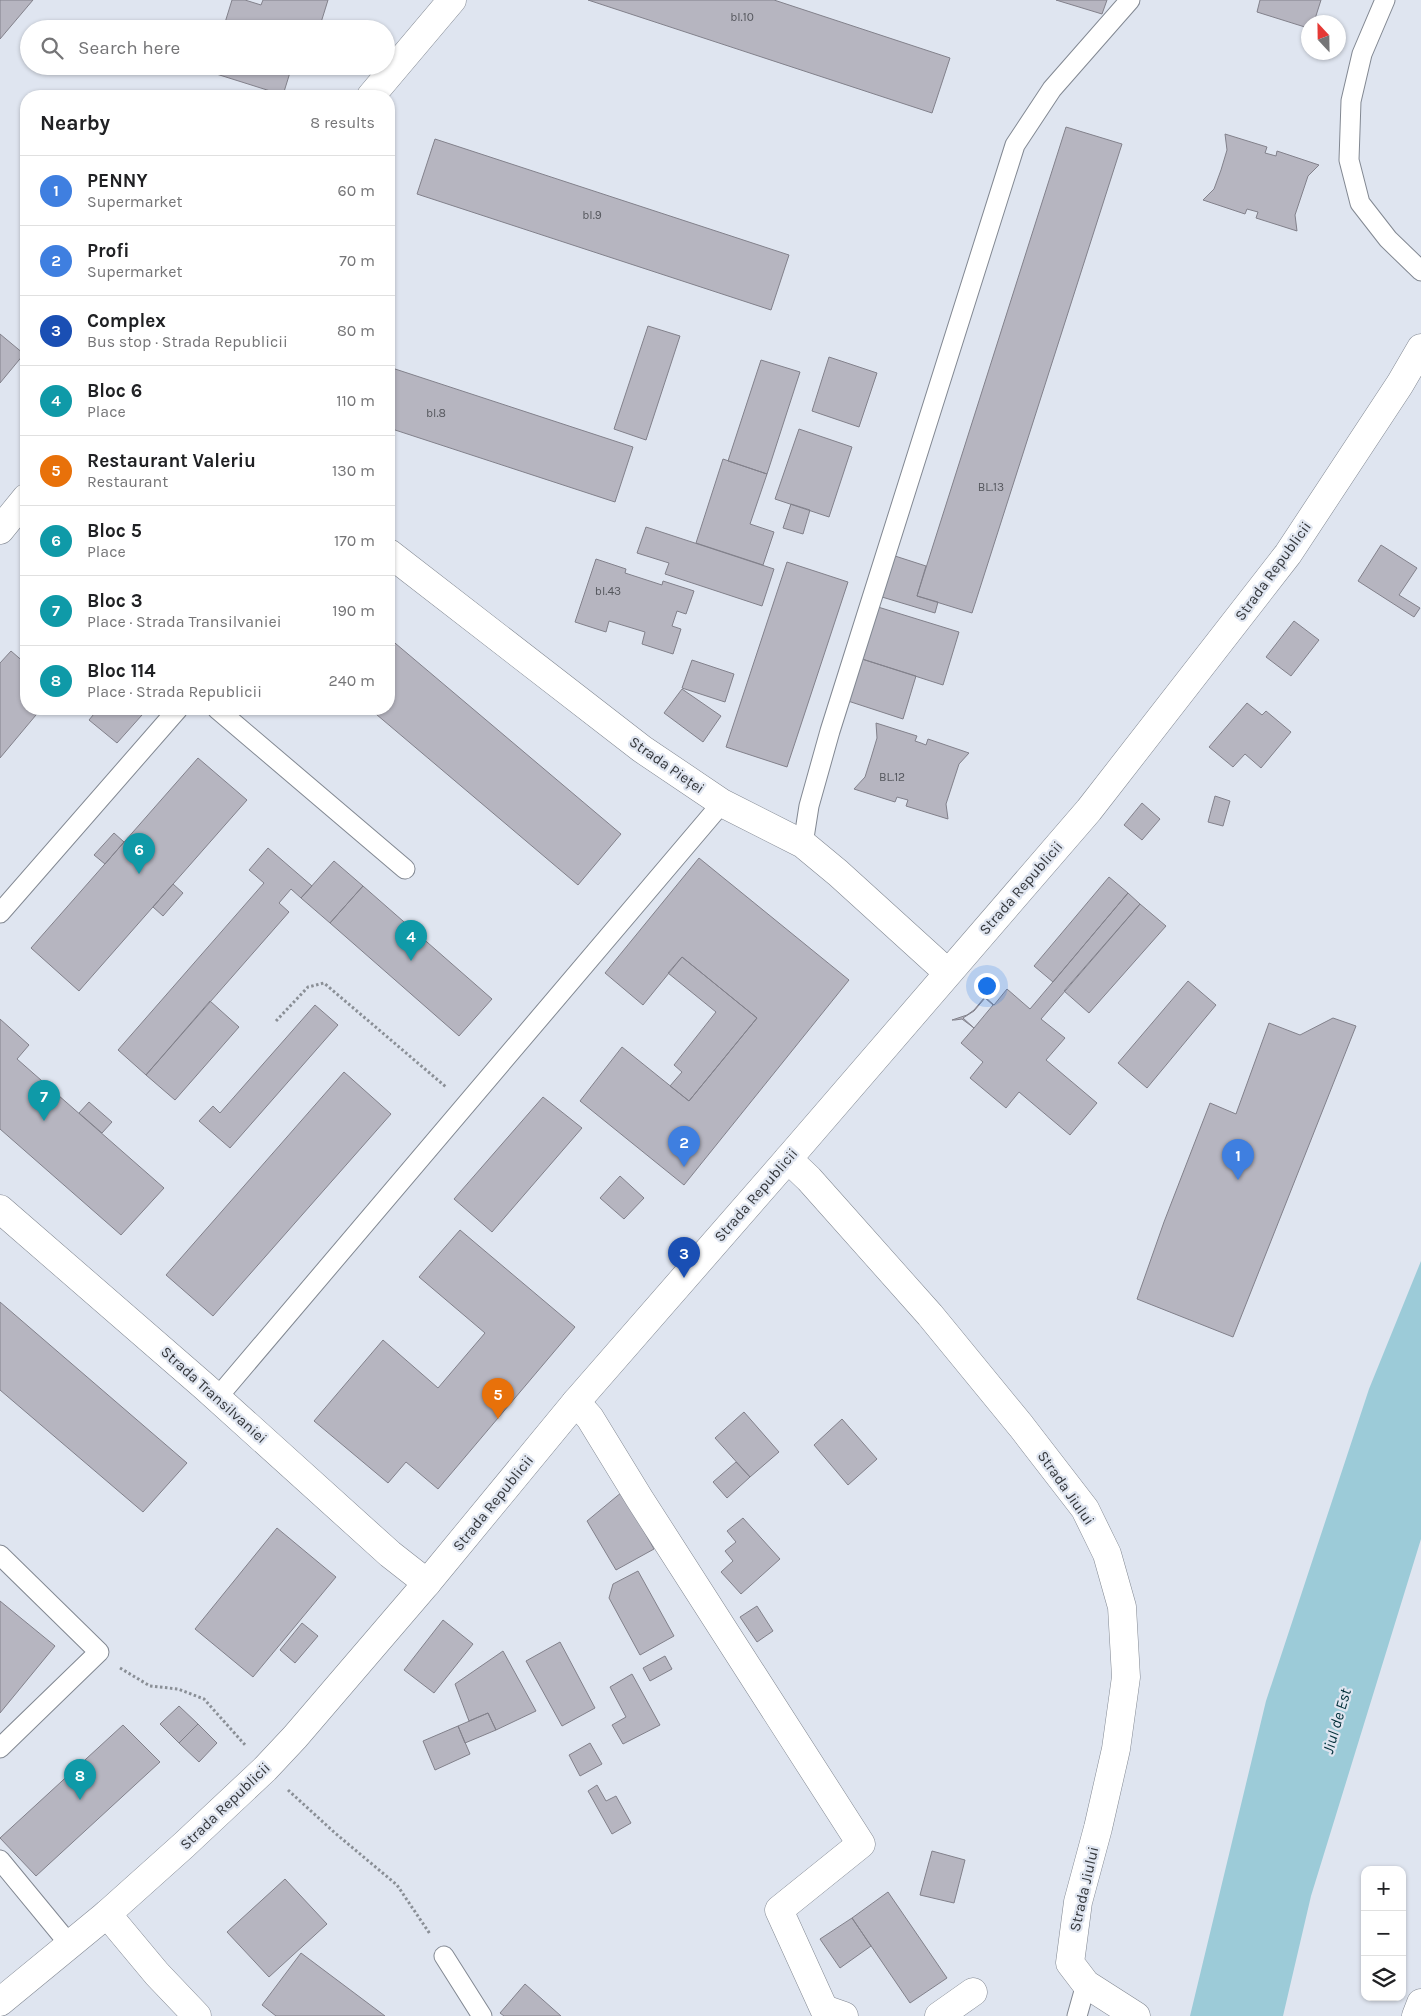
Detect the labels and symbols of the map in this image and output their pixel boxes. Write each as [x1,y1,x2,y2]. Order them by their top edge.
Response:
house number: bl.10 [730,10,754,24]
north arrow [1301,15,1346,60]
house number: bl.9 [582,208,602,222]
house number: bl.8 [426,406,446,420]
house number: BL.13 [978,480,1004,494]
street label: Strada Republicii [1231,518,1315,624]
house number: bl.43 [595,584,621,598]
street label: Strada Pieței [626,733,708,797]
house number: BL.12 [879,770,905,784]
pin: 6 [123,833,155,874]
street label: Strada Republicii [975,838,1067,938]
pin: 4 [395,920,427,961]
your location [974,973,1000,999]
pin: 7 [28,1080,60,1121]
pin: 2 [668,1126,700,1167]
pin: 1 [1222,1139,1254,1180]
street label: Strada Republicii [710,1145,802,1245]
pin: 3 [668,1237,700,1278]
street label: Strada Transilvaniei [157,1343,271,1447]
pin: 5 [482,1378,514,1419]
street label: Strada Jiului [1034,1447,1098,1529]
street label: Strada Republicii [449,1451,537,1555]
water label: Jiul de Est [1318,1686,1355,1756]
pin: 8 [64,1759,96,1800]
street label: Strada Republicii [176,1759,274,1853]
street label: Strada Jiului [1066,1845,1102,1933]

